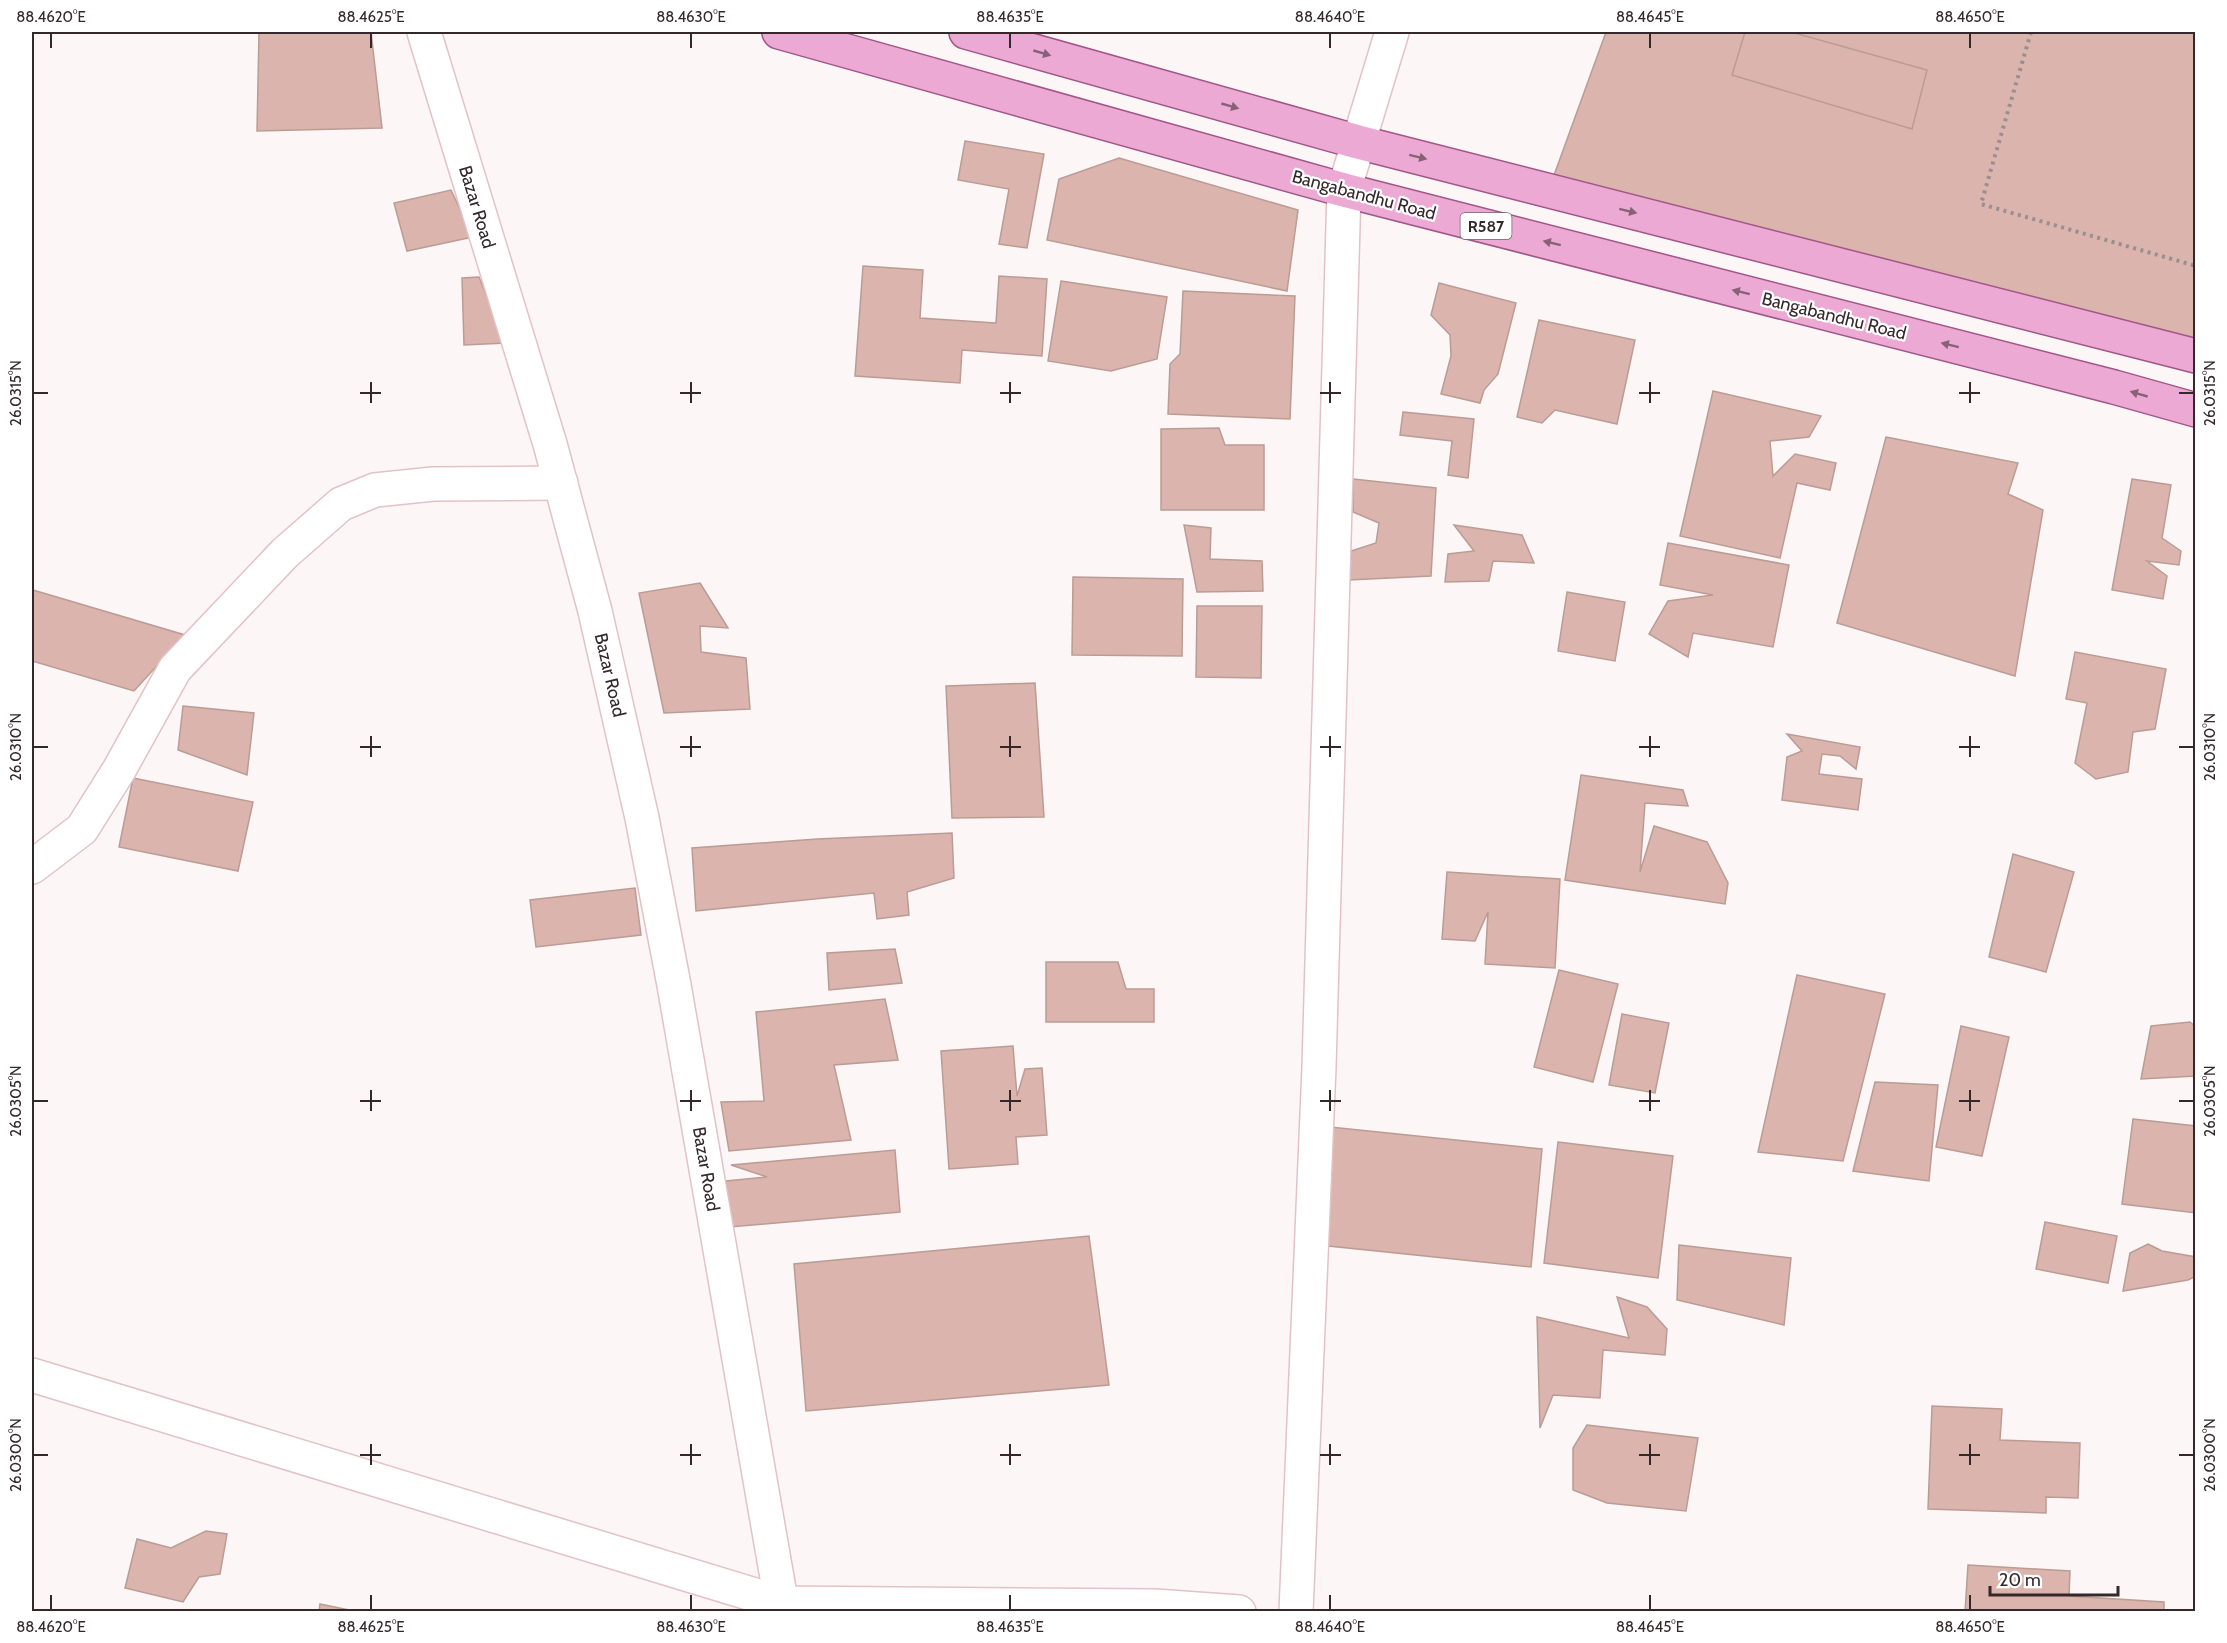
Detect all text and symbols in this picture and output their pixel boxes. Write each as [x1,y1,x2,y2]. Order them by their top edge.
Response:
text: 88.4620°E [16,8,86,26]
text: 88.4625°E [337,8,405,26]
text: 88.4630°E [656,8,726,26]
text: 88.4635°E [976,8,1044,26]
text: 88.4640°E [1295,8,1365,26]
text: 88.4645°E [1616,8,1684,26]
text: 88.4650°E [1935,8,2005,26]
one-way arrow [1034,49,1052,58]
one-way arrow [1221,102,1239,111]
one-way arrow [1409,153,1427,163]
street label: Bazar Road [454,163,500,251]
street label: Bangabandhu Road [1290,165,1438,225]
one-way arrow [1618,206,1637,216]
road number: R587 [1460,213,1512,239]
one-way arrow [1543,238,1561,248]
one-way arrow [1732,286,1750,296]
street label: Bangabandhu Road [1760,287,1908,345]
one-way arrow [1941,340,1960,350]
text: 26.0315°N [7,360,25,426]
text: 26.0315°N [2201,360,2219,426]
one-way arrow [2130,389,2148,398]
street label: Bazar Road [590,631,630,719]
text: 26.0310°N [7,713,25,781]
text: 26.0310°N [2201,713,2219,781]
text: 26.0305°N [7,1065,25,1137]
text: 26.0305°N [2201,1065,2219,1137]
street label: Bazar Road [688,1125,724,1213]
text: 26.0300°N [7,1418,25,1492]
text: 26.0300°N [2201,1418,2219,1492]
scale bar [1990,1559,2118,1597]
text: 20 m [1999,1569,2041,1591]
text: 88.4620°E [16,1618,86,1636]
text: 88.4625°E [337,1618,405,1636]
text: 88.4630°E [656,1618,726,1636]
text: 88.4635°E [976,1618,1044,1636]
text: 88.4640°E [1295,1618,1365,1636]
text: 88.4645°E [1616,1618,1684,1636]
text: 88.4650°E [1935,1618,2005,1636]

